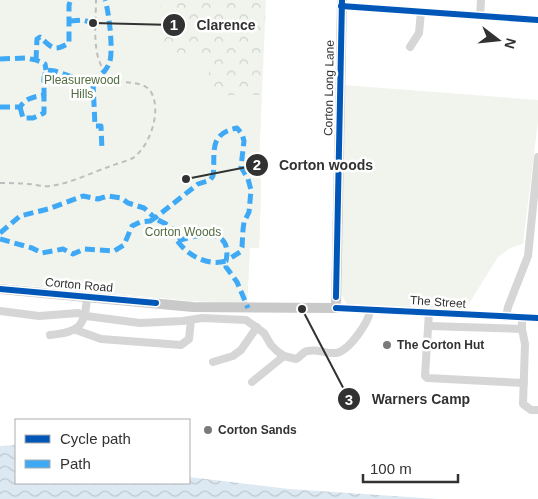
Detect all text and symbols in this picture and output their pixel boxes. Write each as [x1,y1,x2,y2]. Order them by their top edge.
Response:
callout: Clarence [161,11,266,40]
north arrow [473,15,523,65]
text: 1 [170,16,178,33]
text: Clarence [196,17,256,33]
text: N [501,37,520,51]
street label: Corton Long Lane [321,40,337,136]
park label: Pleasurewood Hills [44,73,120,101]
callout: Corton woods [244,150,383,179]
text: 2 [253,156,261,173]
text: Corton woods [279,157,373,173]
park label: Corton Woods [145,225,221,239]
street label: Corton Road [44,275,114,295]
street label: The Street [410,293,467,311]
place label: The Corton Hut [397,338,484,352]
marker: The Corton Hut [381,339,393,351]
callout: Warners Camp [337,385,480,414]
text: 3 [345,391,353,408]
text: Warners Camp [372,391,470,407]
legend [15,419,190,484]
place label: Corton Sands [218,423,297,437]
marker: Corton Sands [202,424,214,436]
text: Cycle path [60,430,131,447]
scale bar [363,452,458,484]
text: Path [60,455,91,472]
text: 100 m [370,460,412,477]

